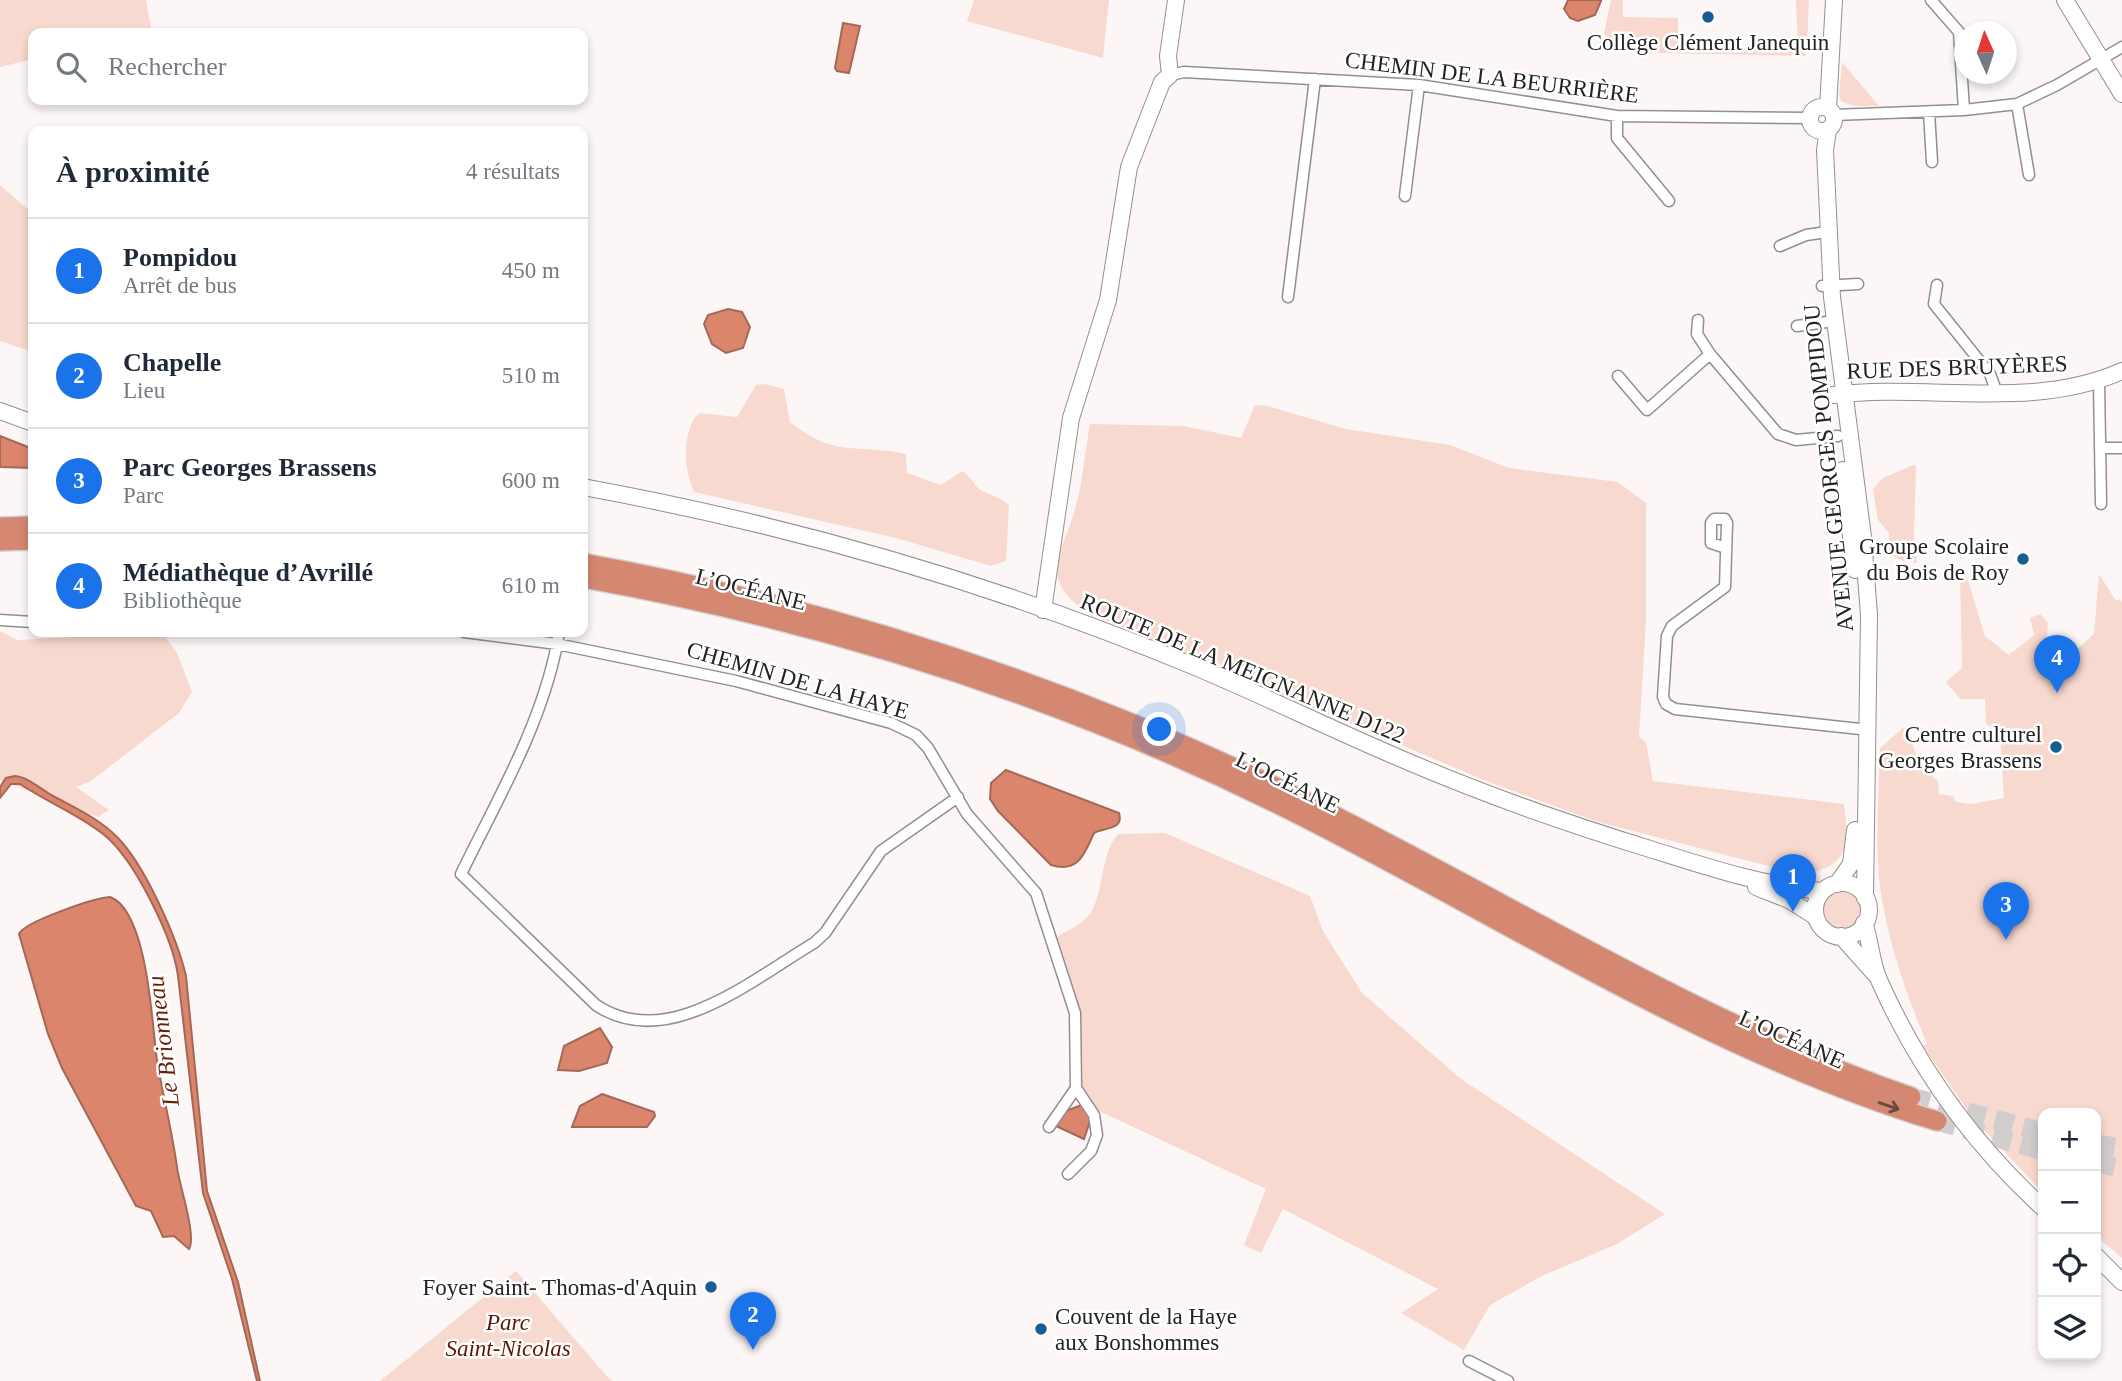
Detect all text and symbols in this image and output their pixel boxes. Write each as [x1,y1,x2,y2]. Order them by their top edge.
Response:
marker: Collège Clément Janequin [1700,9,1716,25]
north arrow [1954,21,2017,84]
search box [28,28,588,105]
place label: Collège Clément Janequin [1587,30,1830,55]
street label: CHEMIN DE LA BEURRIÈRE [1344,47,1640,108]
icon: search [52,48,90,86]
text: Rechercher [108,52,226,81]
text: À proximité [56,155,210,188]
text: 4 résultats [466,159,560,184]
text: Pompidou [123,243,237,272]
text: 1 [73,258,85,283]
text: 450 m [502,258,560,283]
text: Arrêt de bus [123,273,237,298]
street label: AVENUE GEORGES POMPIDOU [1799,303,1858,633]
text: Chapelle [123,348,221,377]
street label: RUE DES BRUYÈRES [1846,351,2068,384]
text: 2 [73,363,85,388]
text: 510 m [502,363,560,388]
text: Lieu [123,378,165,403]
text: Parc Georges Brassens [123,453,377,482]
text: 3 [73,468,85,493]
text: 600 m [502,468,560,493]
text: Parc [123,483,164,508]
place label: Groupe Scolaire du Bois de Roy [1859,534,2009,585]
marker: Groupe Scolaire du Bois de Roy [2015,551,2031,567]
text: Médiathèque d’Avrillé [123,558,373,587]
street label: L’OCÉANE [693,564,809,615]
text: 4 [73,573,85,598]
text: 610 m [502,573,560,598]
text: Bibliothèque [123,588,242,613]
street label: ROUTE DE LA MEIGNANNE D122 [1077,589,1409,748]
pin: 4 [2034,635,2080,693]
street label: CHEMIN DE LA HAYE [684,637,912,724]
your location [1142,712,1176,746]
place label: Centre culturel Georges Brassens [1878,722,2042,773]
marker: Centre culturel Georges Brassens [2048,739,2064,755]
street label: L’OCÉANE [1232,746,1344,818]
pin: 1 [1770,854,1816,912]
pin: 3 [1983,882,2029,940]
water label: Le Brionneau [142,974,184,1109]
street label: L’OCÉANE [1735,1005,1848,1074]
one-way arrow [1878,1101,1900,1113]
map controls [2038,1108,2101,1360]
button: + [2038,1108,2101,1171]
button: − [2038,1171,2101,1234]
button: locate [2038,1234,2101,1297]
place label: Foyer Saint- Thomas-d'Aquin [422,1275,697,1300]
marker: Foyer Saint- Thomas-d'Aquin [703,1279,719,1295]
pin: 2 [730,1292,776,1350]
button: layers [2038,1297,2101,1360]
place label: Couvent de la Haye aux Bonshommes [1055,1304,1237,1355]
park label: Parc Saint-Nicolas [445,1310,571,1361]
marker: Couvent de la Haye aux Bonshommes [1033,1321,1049,1337]

